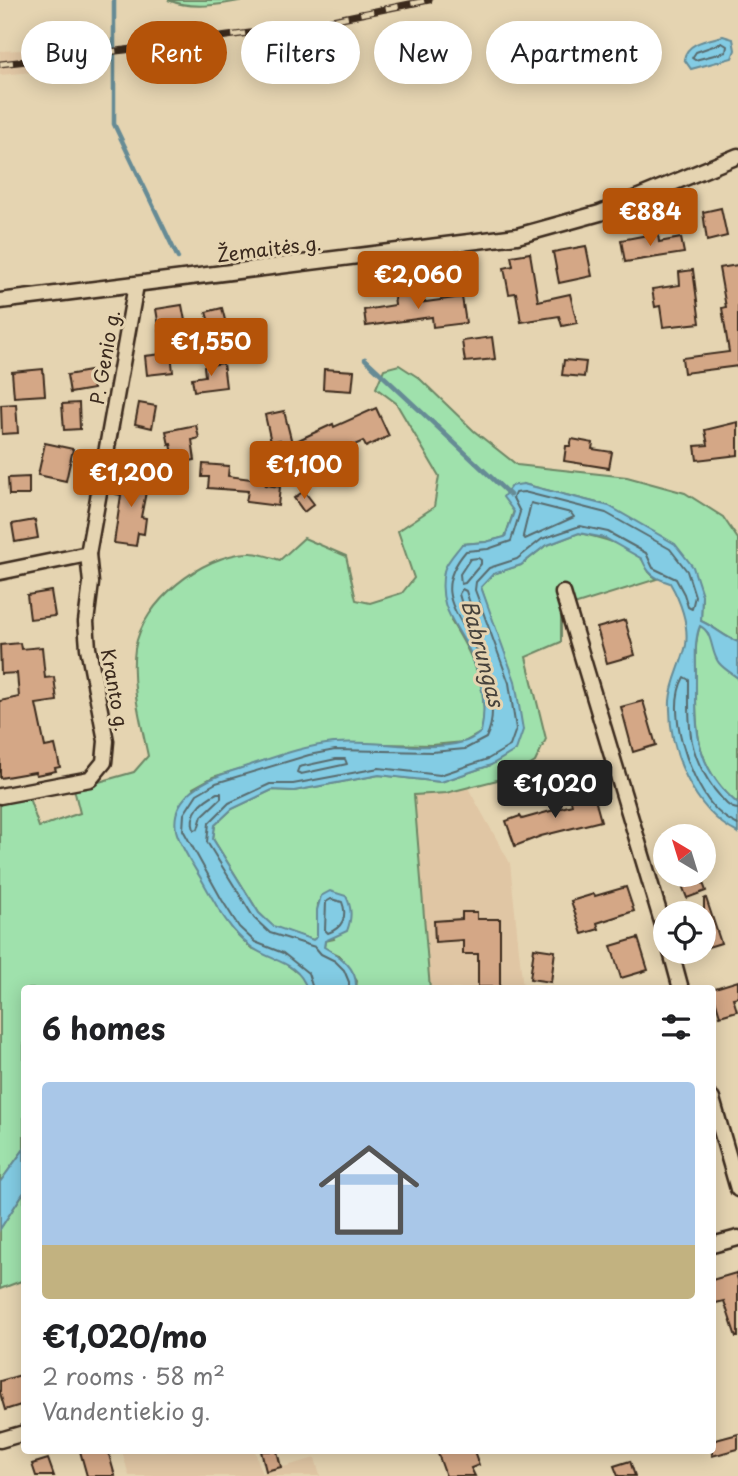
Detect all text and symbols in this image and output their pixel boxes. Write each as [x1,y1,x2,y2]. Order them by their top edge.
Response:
chip: Buy [21,21,112,84]
chip: Rent [126,21,227,84]
chip: Filters [241,21,360,84]
chip: New [374,21,472,84]
chip: Apartment [486,21,662,84]
pin: €884 [609,188,691,248]
text: €884 [619,193,681,228]
street label: Žemaitės g. [215,228,323,268]
pin: €2,060 [361,252,475,311]
text: €2,060 [374,256,462,291]
street label: P. Genio g. [82,307,126,407]
pin: €1,550 [154,318,268,378]
text: €1,550 [171,323,251,358]
pin: €1,100 [247,442,361,501]
text: €1,100 [266,446,342,481]
pin: €1,200 [74,449,188,509]
text: €1,200 [89,454,173,489]
water label: Babrungas [454,596,514,712]
street label: Kranto g. [95,646,137,734]
pin: €1,020 [498,760,612,820]
text: €1,020 [513,765,597,800]
north arrow [653,824,716,887]
map controls [653,824,716,964]
button: locate [653,901,716,964]
text: 6 homes [42,1005,165,1050]
icon: filters [657,1008,695,1046]
icon: home [306,1127,432,1253]
text: €1,020/mo [42,1313,207,1358]
text: 2 rooms · 58 m² [42,1358,225,1393]
text: Vandentiekio g. [42,1393,211,1428]

